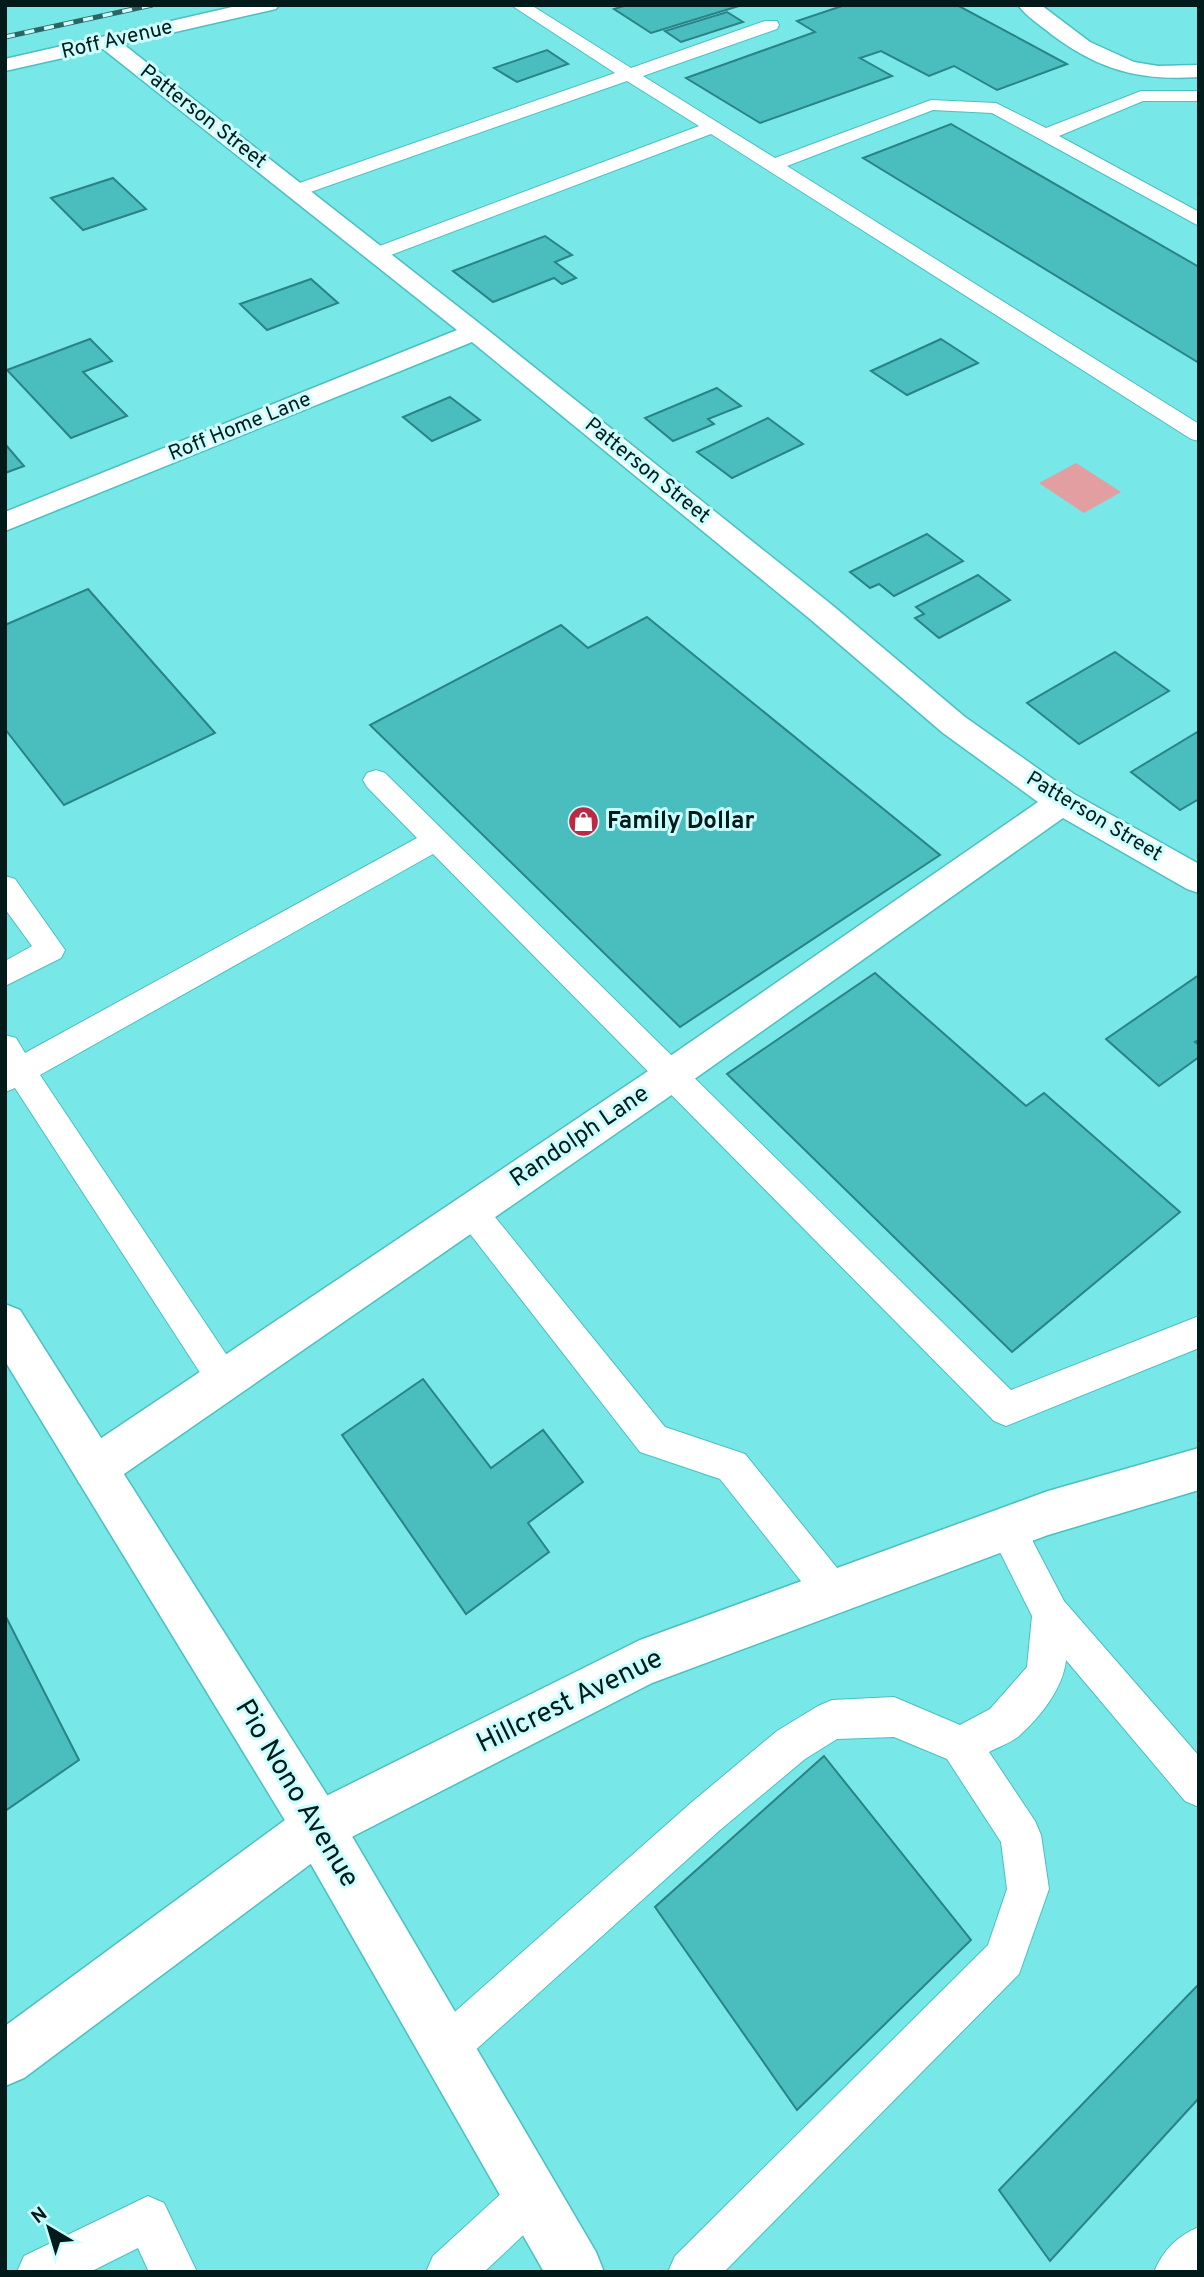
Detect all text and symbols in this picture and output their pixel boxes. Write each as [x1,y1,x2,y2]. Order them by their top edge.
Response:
street label: Roff Avenue [59,14,175,66]
street label: Patterson Street [134,59,272,175]
street label: Roff Home Lane [165,386,315,468]
street label: Patterson Street [579,412,715,530]
street label: Patterson Street [1021,766,1167,868]
shop icon: Family Dollar [567,805,601,839]
place label: Family Dollar [607,807,754,837]
street label: Randolph Lane [505,1079,655,1195]
street label: Hillcrest Avenue [471,1641,669,1763]
street label: Pio Nono Avenue [226,1693,366,1895]
north arrow [14,2193,84,2263]
text: N [27,2203,53,2230]

